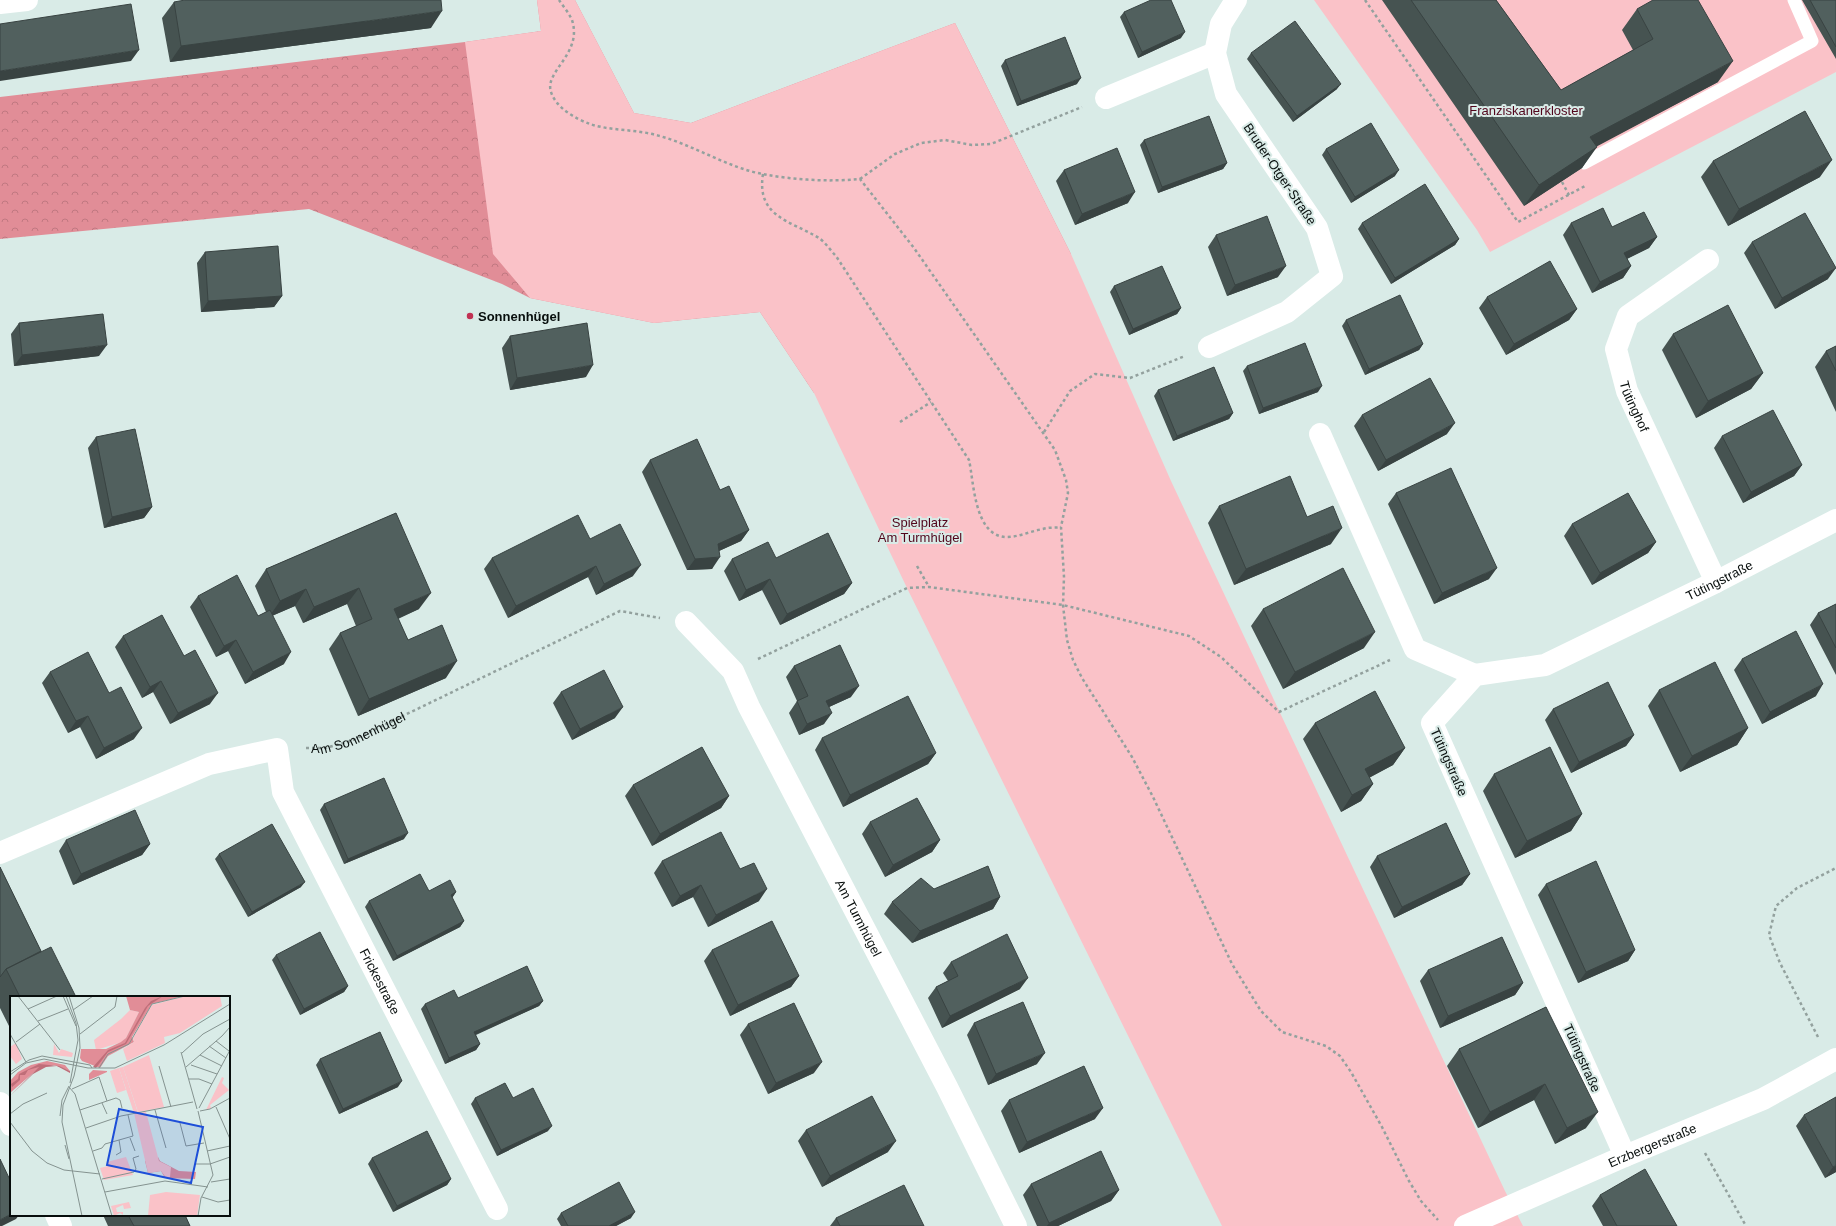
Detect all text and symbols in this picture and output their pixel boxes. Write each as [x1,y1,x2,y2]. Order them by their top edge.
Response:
park label: Franziskanerkloster [1469,103,1583,118]
street label: Bruder-Otger-Straße [1240,120,1320,228]
place label: Sonnenhügel [478,309,560,324]
marker: Sonnenhügel [465,311,475,321]
street label: Tütinghof [1617,379,1653,434]
park label: Spielplatz Am Turmhügel [878,515,962,545]
street label: Tütingstraße [1683,557,1755,603]
street label: Am Sonnenhügel [311,709,407,757]
street label: Tütingstraße [1427,726,1471,798]
street label: Am Turmhügel [833,877,885,959]
street label: Frickestraße [357,946,403,1017]
inset map [10,996,230,1216]
street label: Tütingstraße [1560,1022,1604,1094]
street label: Erzbergerstraße [1606,1120,1698,1170]

